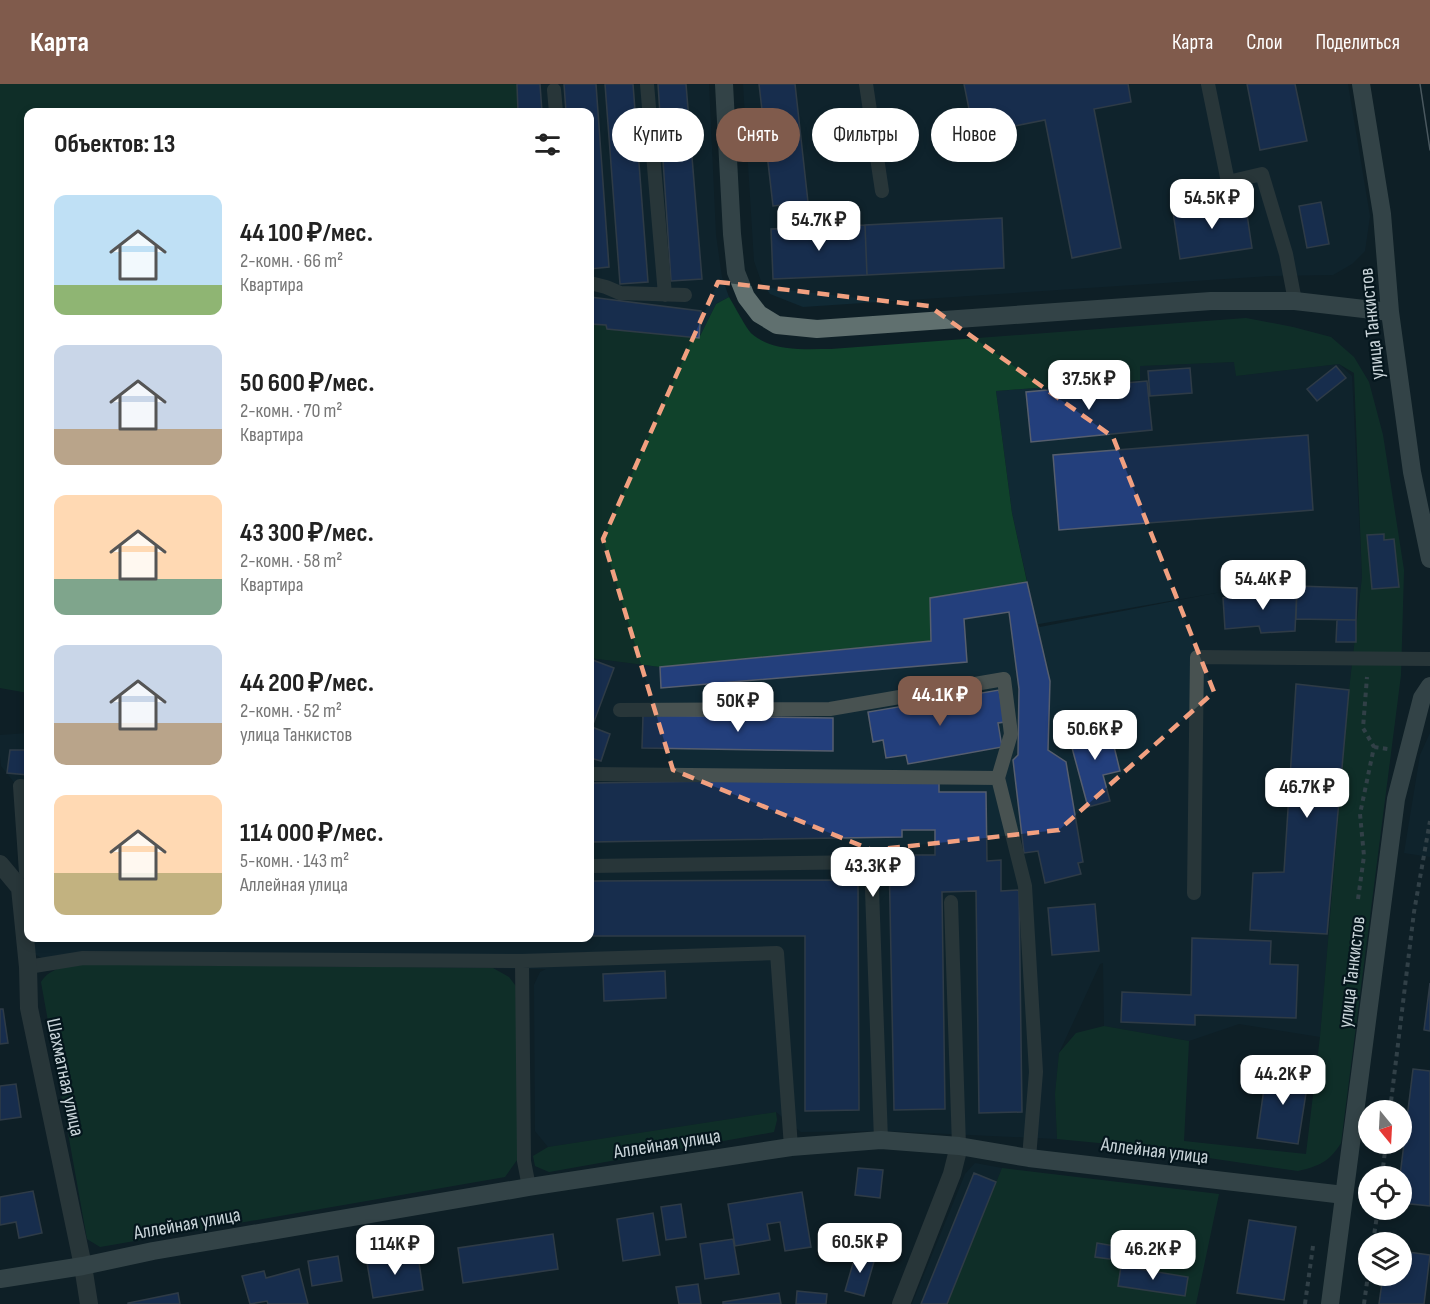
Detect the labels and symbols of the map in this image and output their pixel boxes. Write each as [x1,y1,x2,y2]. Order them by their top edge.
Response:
pin: 54.5K ₽ [1157,179,1267,230]
pin: 54.7K ₽ [764,201,874,252]
street label: улица Танкистов [1354,267,1390,381]
pin: 37.5K ₽ [1034,360,1144,411]
pin: 54.4K ₽ [1208,560,1318,611]
pin: 44.1K ₽ [885,676,995,727]
pin: 50K ₽ [696,682,780,733]
pin: 50.6K ₽ [1040,710,1150,761]
pin: 46.7K ₽ [1252,768,1362,819]
pin: 43.3K ₽ [818,847,928,898]
street label: улица Танкистов [1333,915,1371,1029]
street label: Шахматная улица [41,1016,89,1138]
pin: 44.2K ₽ [1228,1055,1338,1106]
north arrow [1358,1100,1412,1154]
street label: Аллейная улица [611,1124,722,1164]
street label: Аллейная улица [1099,1132,1210,1169]
street label: Аллейная улица [131,1203,242,1245]
pin: 60.5K ₽ [805,1223,915,1274]
pin: 114K ₽ [346,1225,444,1276]
pin: 46.2K ₽ [1098,1230,1208,1281]

